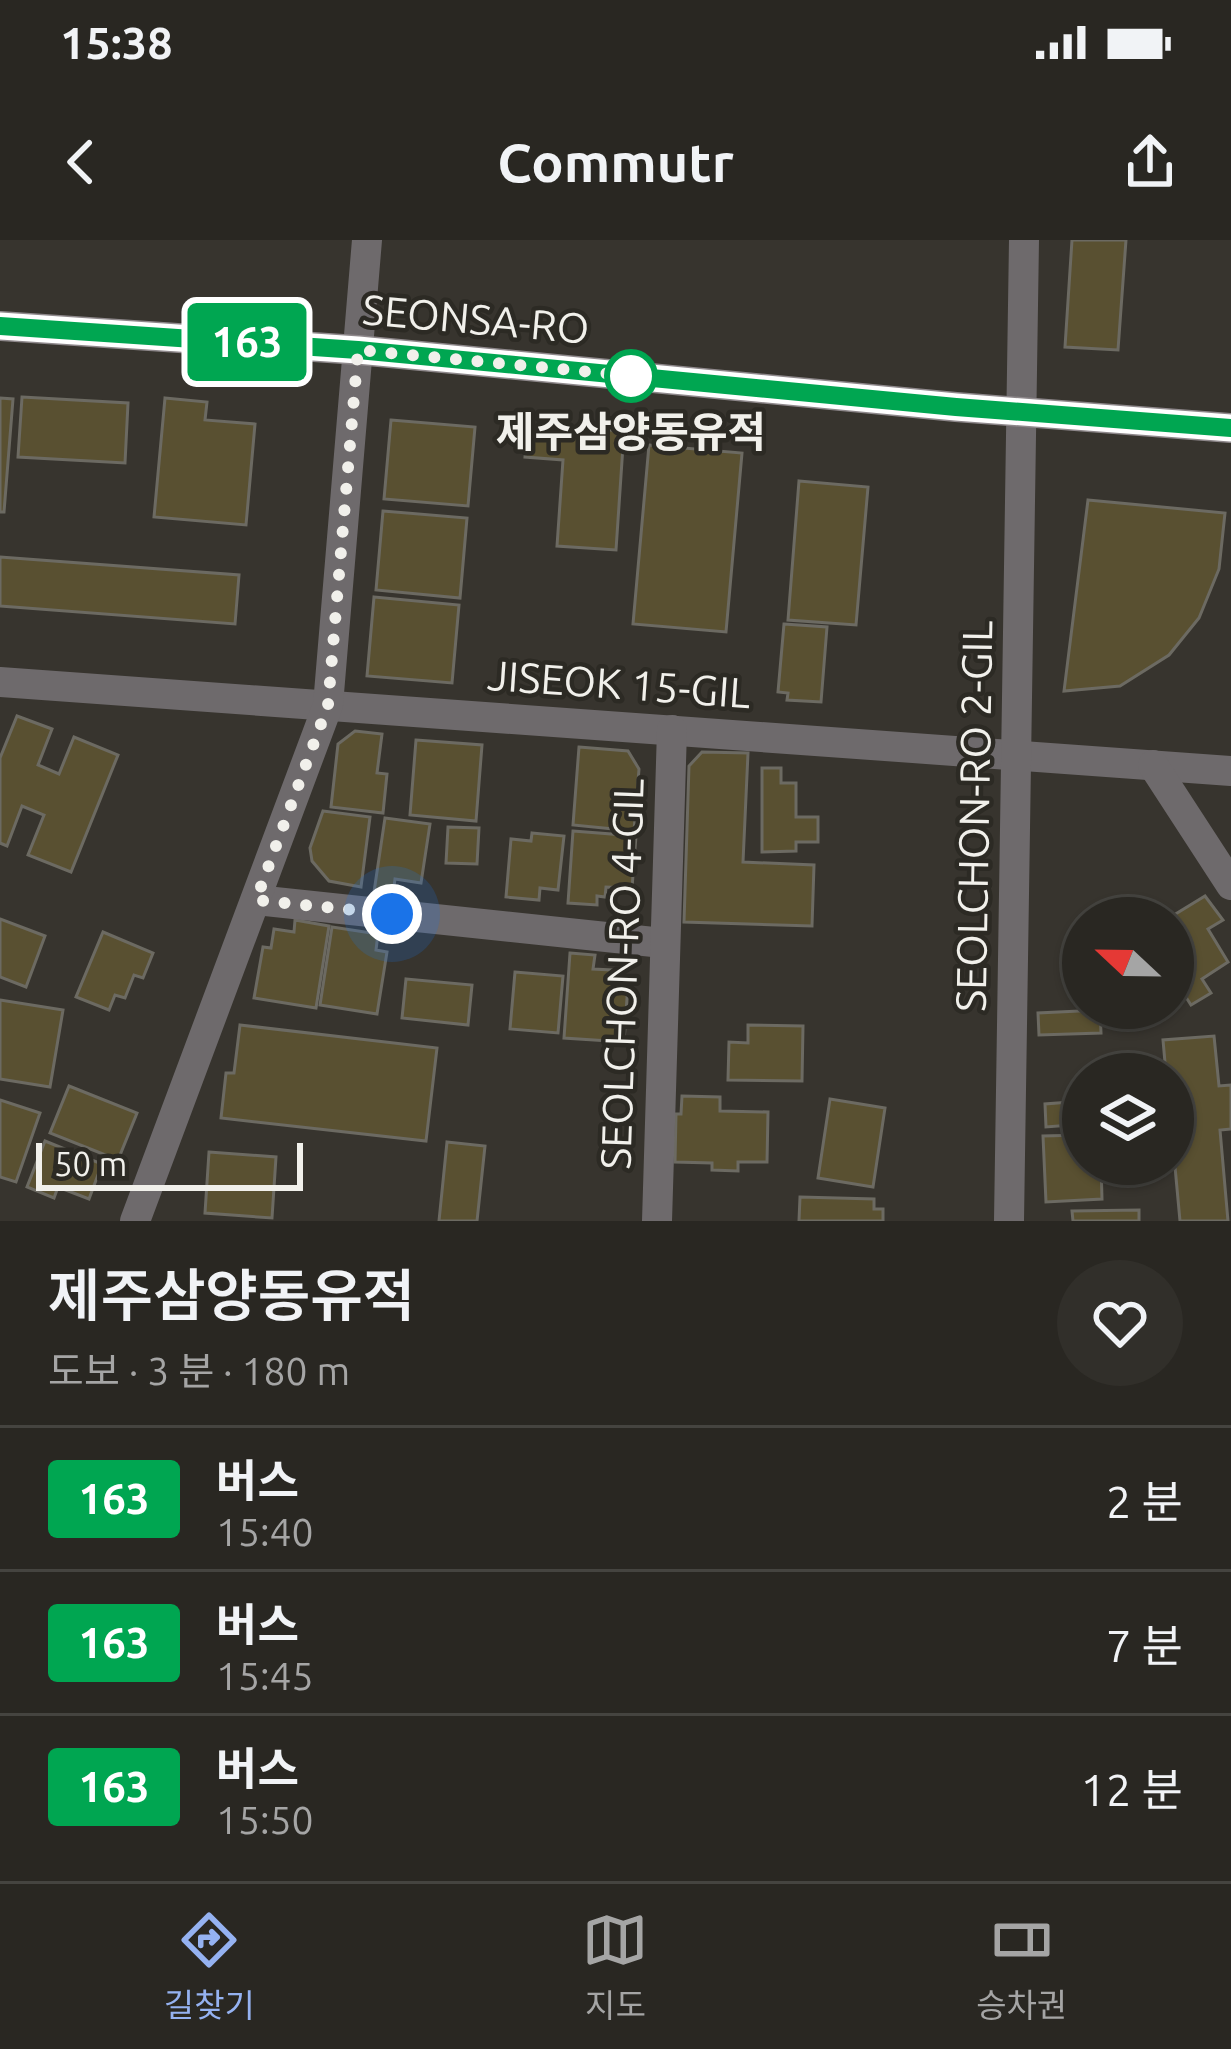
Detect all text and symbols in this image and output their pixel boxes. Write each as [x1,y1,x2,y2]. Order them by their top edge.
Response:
text: 15:38 [60,17,173,68]
icon: back [48,129,114,195]
icon: share [1117,129,1183,195]
text: Commutr [497,132,734,192]
street label: SEONSA-RO [361,285,591,352]
line badge: 163 [178,303,316,381]
text: 163 [211,318,283,365]
marker: 제주삼양동유적 [606,351,656,401]
place label: 제주삼양동유적 [496,408,766,455]
street label: SEOLCHON-RO 2-GIL [947,620,1000,1012]
street label: JISEOK 15-GIL [486,651,752,716]
street label: SEOLCHON-RO 4-GIL [591,778,652,1170]
your location [362,884,422,944]
north arrow [1062,897,1194,1029]
map controls [1062,897,1194,1185]
button: layers [1062,1053,1194,1185]
scale bar [36,1137,303,1190]
text: 50 m [54,1145,127,1182]
button: heart [1057,1260,1183,1386]
text: 제주삼양동유적 [48,1263,415,1327]
text: 도보 · 3 분 · 180 m [48,1349,350,1392]
text: 버스 [216,1455,299,1506]
text: 163 [78,1475,150,1522]
text: 2 분 [1106,1476,1183,1527]
text: 15:40 [216,1510,314,1553]
text: 버스 [216,1599,299,1650]
text: 163 [78,1619,150,1666]
text: 7 분 [1106,1620,1183,1671]
text: 15:45 [216,1654,314,1697]
text: 버스 [216,1743,299,1794]
text: 163 [78,1763,150,1810]
text: 12 분 [1081,1764,1183,1815]
text: 15:50 [216,1798,314,1841]
tab: 길찾기 [164,1907,255,2027]
tab: 지도 [582,1907,648,2027]
tab: 승차권 [976,1907,1067,2027]

